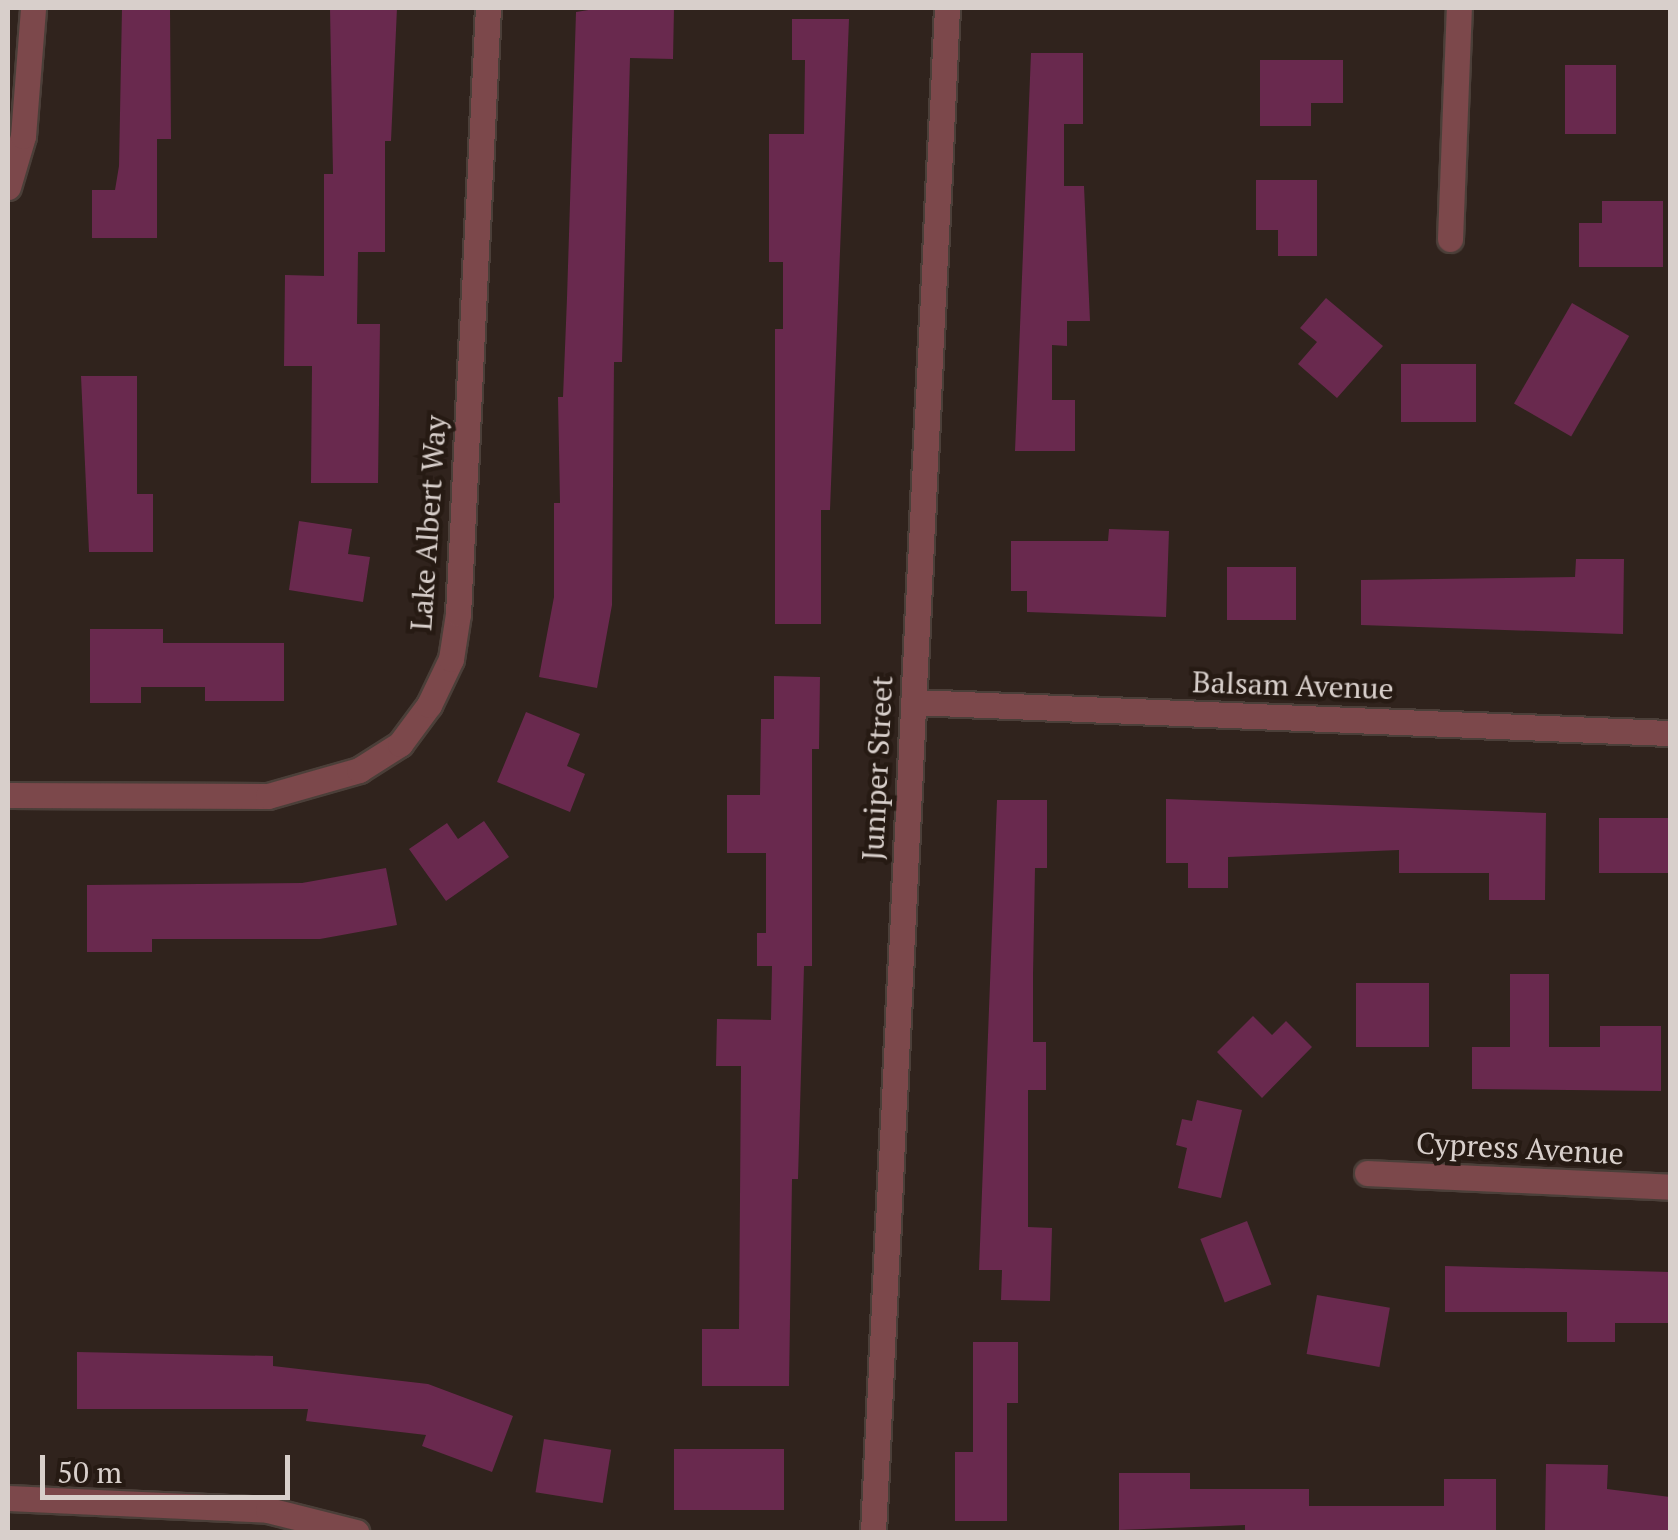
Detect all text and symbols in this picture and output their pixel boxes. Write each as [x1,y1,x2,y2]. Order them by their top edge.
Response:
street label: Lake Albert Way [402,414,454,632]
street label: Balsam Avenue [1191,663,1395,707]
street label: Juniper Street [854,675,900,861]
street label: Cypress Avenue [1415,1125,1625,1171]
scale bar [45,1435,295,1497]
text: 50 m [57,1452,122,1492]

